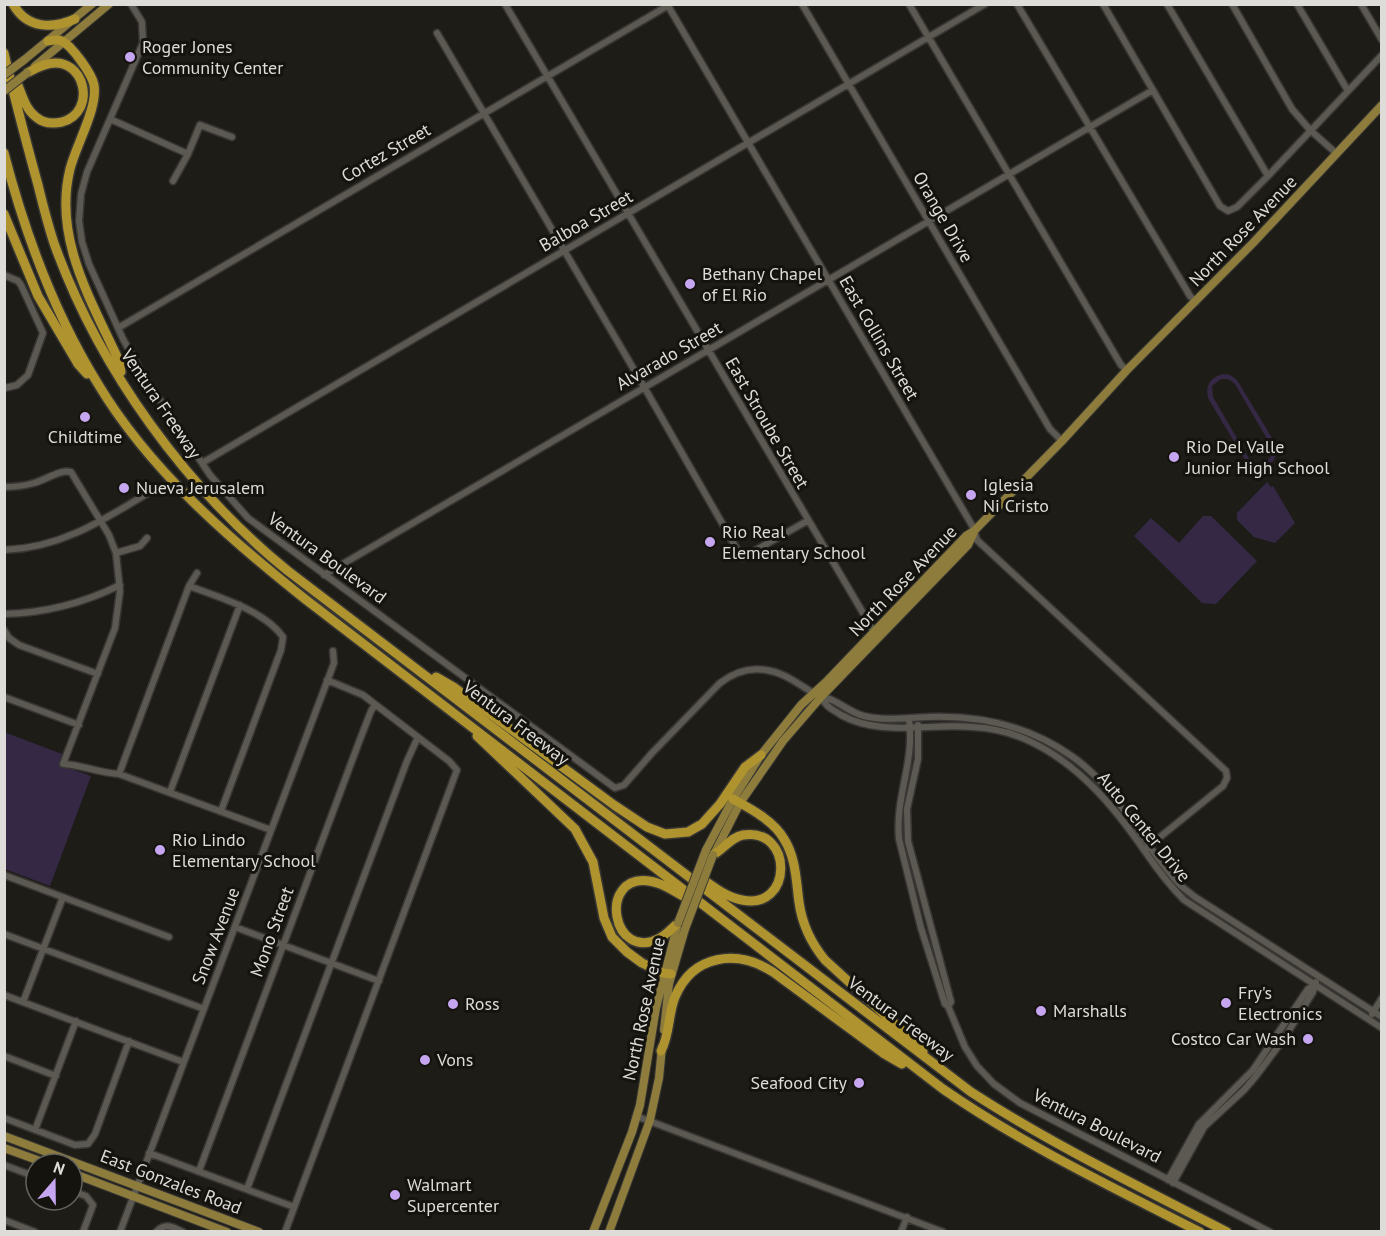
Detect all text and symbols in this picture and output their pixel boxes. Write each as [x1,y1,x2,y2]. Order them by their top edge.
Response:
place label: Roger Jones Community Center [142,35,283,79]
marker: Roger Jones Community Center [123,50,137,64]
street label: Cortez Street [337,118,434,187]
street label: Orange Drive [908,167,979,266]
street label: North Rose Avenue [1184,170,1302,291]
street label: Balboa Street [535,185,636,256]
place label: Bethany Chapel of El Rio [702,262,823,306]
street label: East Collins Street [834,271,924,404]
marker: Bethany Chapel of El Rio [683,277,697,291]
street label: Alvarado Street [612,316,726,395]
street label: Ventura Freeway [116,344,207,464]
street label: East Stroube Street [721,353,814,493]
marker: Childtime [78,410,92,424]
place label: Childtime [48,425,122,448]
place label: Rio Del Valle Junior High School [1185,435,1330,479]
marker: Rio Del Valle Junior High School [1167,450,1181,464]
place label: Iglesia Ni Cristo [983,473,1049,517]
place label: Nueva Jerusalem [136,476,265,499]
marker: Nueva Jerusalem [117,481,131,495]
marker: Iglesia Ni Cristo [964,488,978,502]
street label: Ventura Boulevard [263,506,391,608]
place label: Rio Real Elementary School [722,520,866,564]
street label: North Rose Avenue [844,520,962,641]
marker: Rio Real Elementary School [703,535,717,549]
street label: Ventura Freeway [458,674,575,771]
street label: Auto Center Drive [1093,767,1196,887]
place label: Rio Lindo Elementary School [172,828,316,872]
marker: Rio Lindo Elementary School [153,843,167,857]
street label: Snow Avenue [187,884,245,988]
street label: Mono Street [245,884,298,980]
street label: North Rose Avenue [617,935,670,1083]
street label: Ventura Freeway [843,970,960,1067]
place label: Fry's Electronics [1238,981,1322,1025]
place label: Ross [465,992,500,1015]
marker: Fry's Electronics [1219,996,1233,1010]
marker: Ross [446,997,460,1011]
place label: Marshalls [1053,999,1127,1022]
marker: Marshalls [1034,1004,1048,1018]
place label: Costco Car Wash [1171,1027,1296,1050]
marker: Costco Car Wash [1301,1032,1315,1046]
place label: Vons [436,1048,473,1071]
marker: Vons [418,1053,432,1067]
place label: Seafood City [750,1071,848,1094]
marker: Seafood City [852,1076,866,1090]
street label: Ventura Boulevard [1028,1083,1165,1168]
street label: East Gonzales Road [97,1144,245,1219]
north arrow [24,1152,84,1212]
text: N [51,1157,67,1179]
place label: Walmart Supercenter [407,1173,499,1217]
marker: Walmart Supercenter [388,1188,402,1202]

